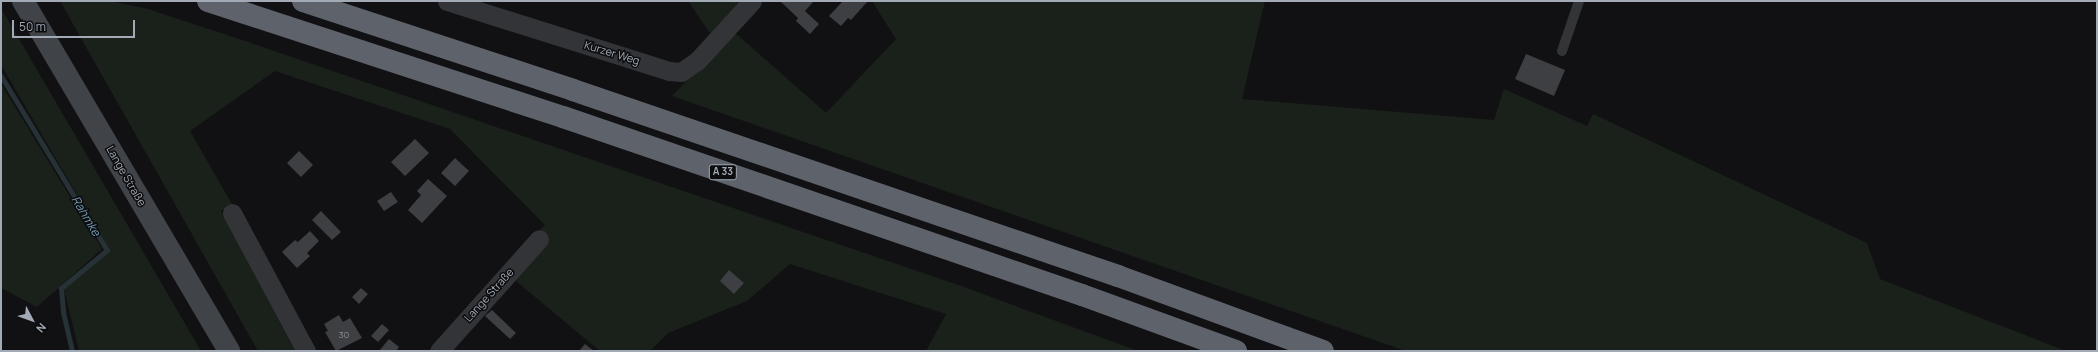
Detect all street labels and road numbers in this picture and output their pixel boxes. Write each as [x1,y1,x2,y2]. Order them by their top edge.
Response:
street label: Kurzer Weg [583,38,641,68]
street label: Lange Straße [103,143,149,209]
road number: A 33 [708,164,738,180]
street label: Lange Straße [462,266,516,324]

